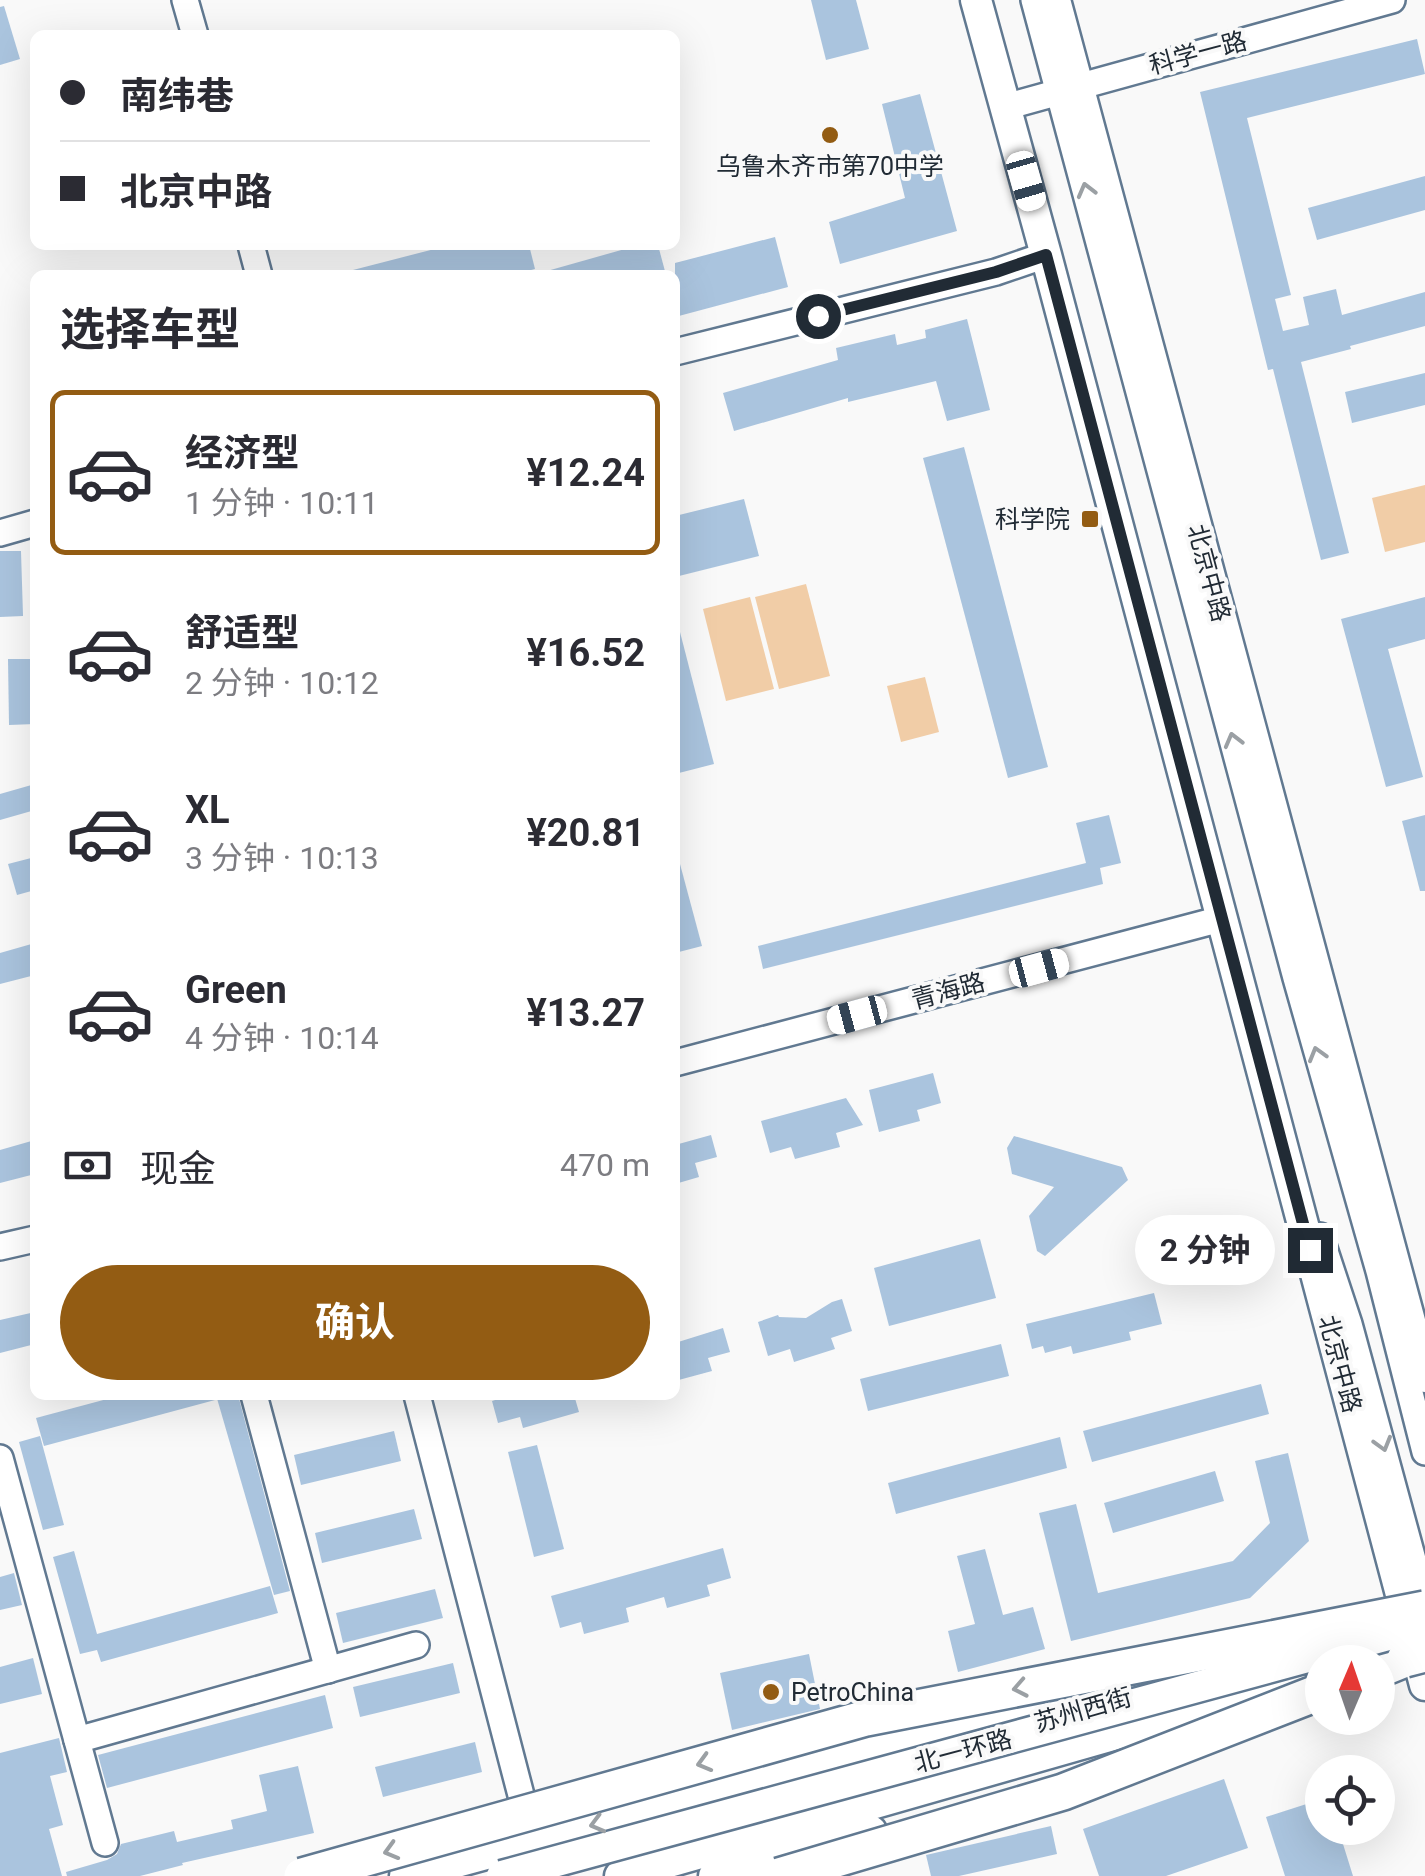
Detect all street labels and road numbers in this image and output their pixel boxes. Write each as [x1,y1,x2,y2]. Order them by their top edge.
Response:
street label: 科学一路 [1146,26,1250,80]
street label: 北京中路 [1182,521,1236,625]
street label: 青海路 [908,967,988,1015]
street label: 北京中路 [1313,1312,1367,1416]
street label: 苏州西街 [1031,1682,1135,1738]
street label: 北一环路 [911,1724,1015,1778]

